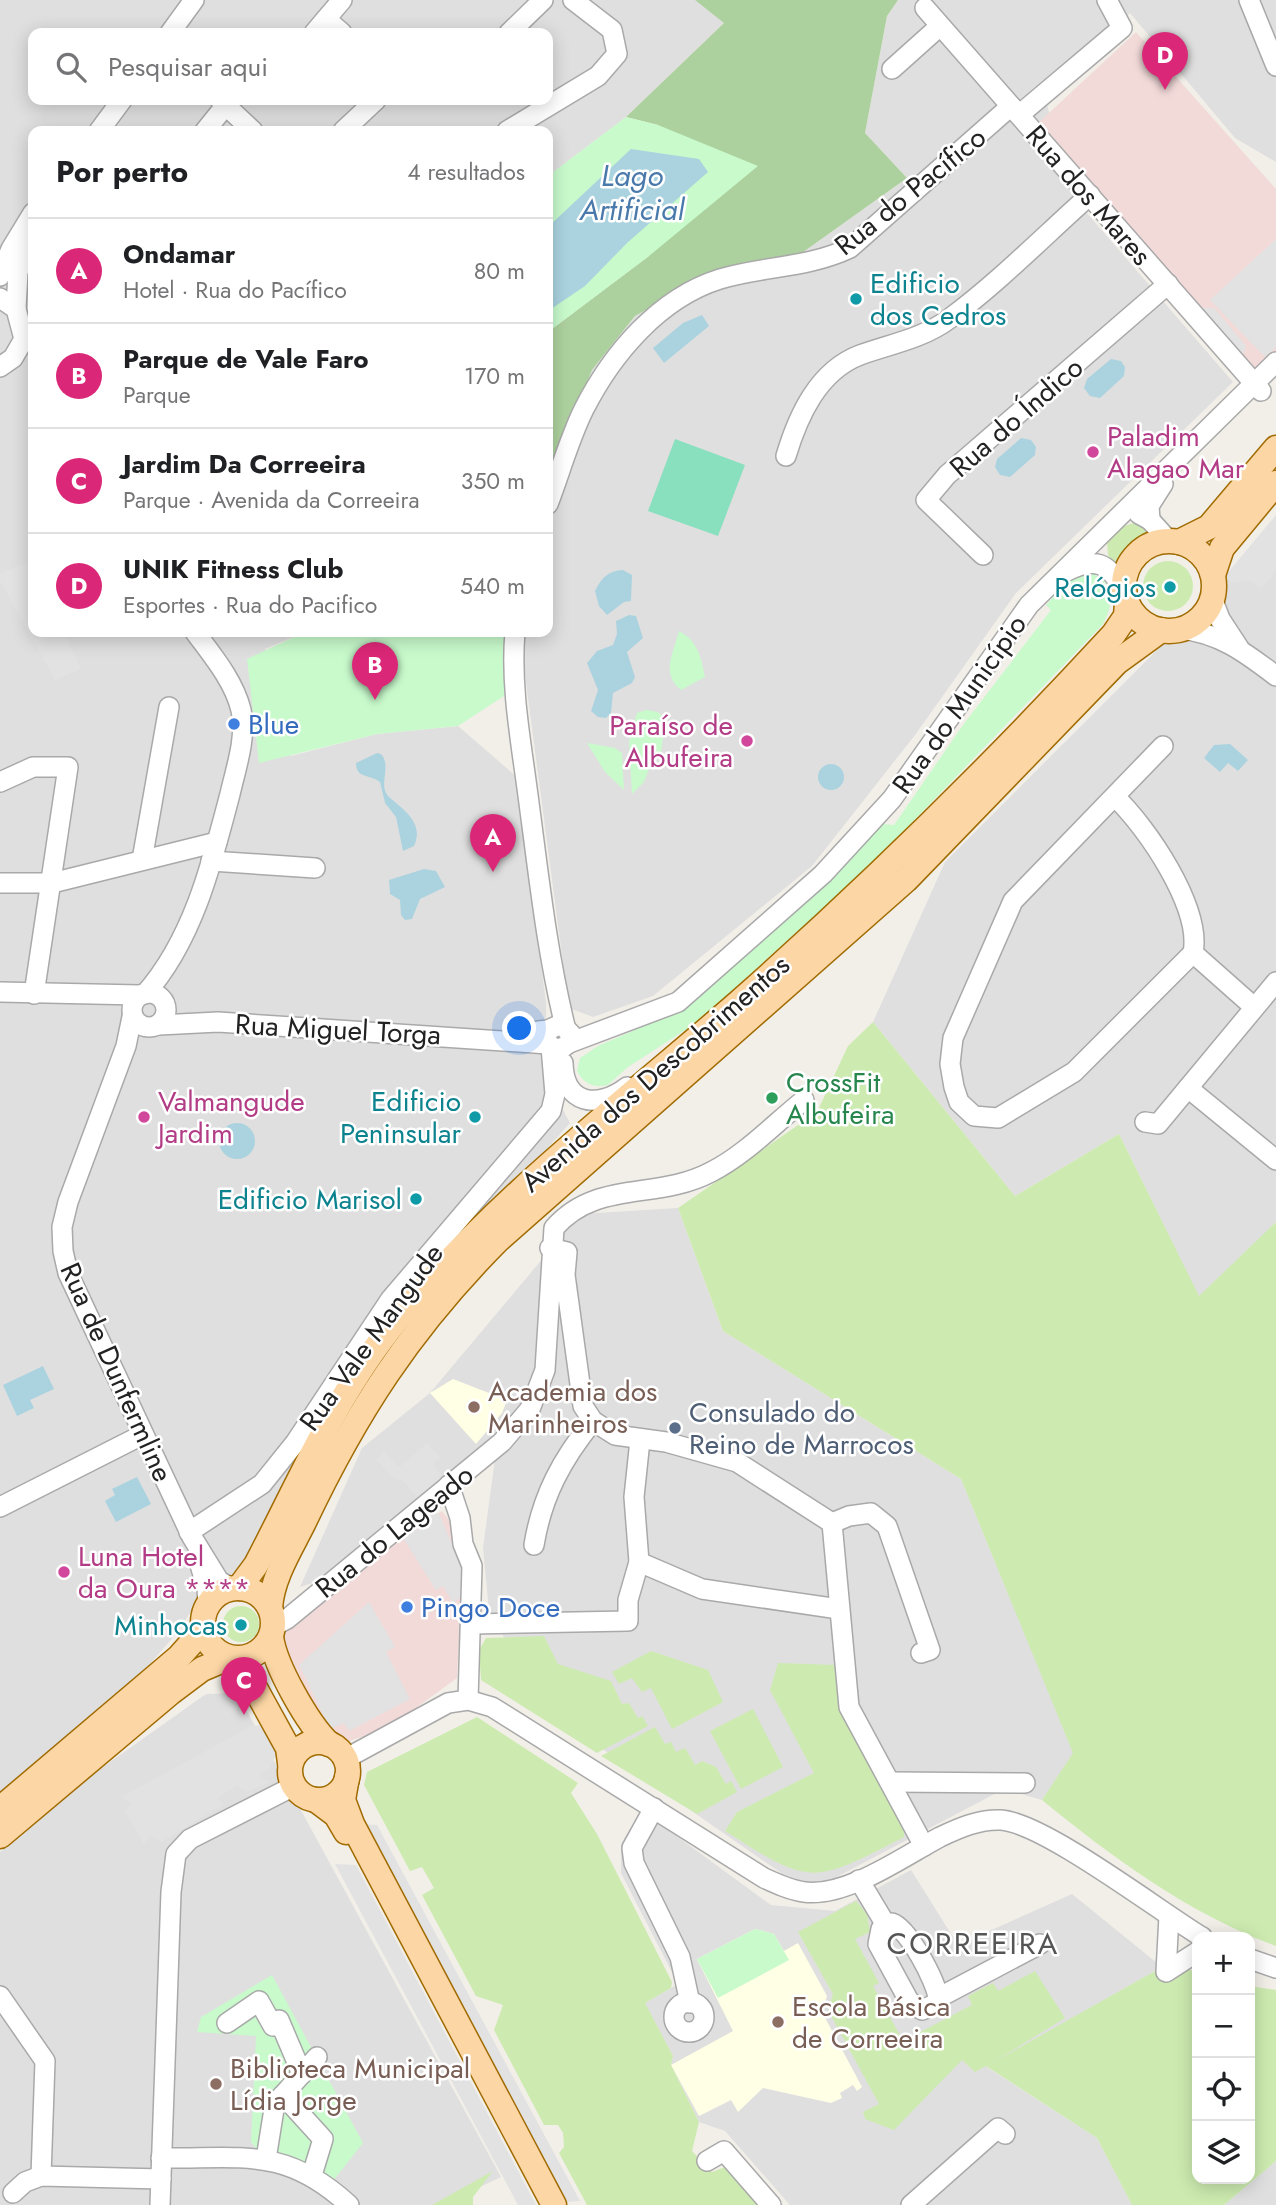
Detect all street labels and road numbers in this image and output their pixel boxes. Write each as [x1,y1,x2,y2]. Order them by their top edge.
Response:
street label: Rua dos Mares [1016,116,1161,275]
street label: Rua do Pacífico [826,117,995,265]
street label: Rua do Índico [940,348,1092,487]
street label: Rua do Município [882,606,1037,802]
street label: Avenida dos Descobrimentos [512,945,799,1202]
street label: Rua Miguel Torga [234,1004,442,1055]
street label: Rua Vale Mangude [289,1235,453,1439]
street label: Rua de Dunfermline [50,1256,183,1488]
street label: Rua do Lageado [306,1455,482,1608]

